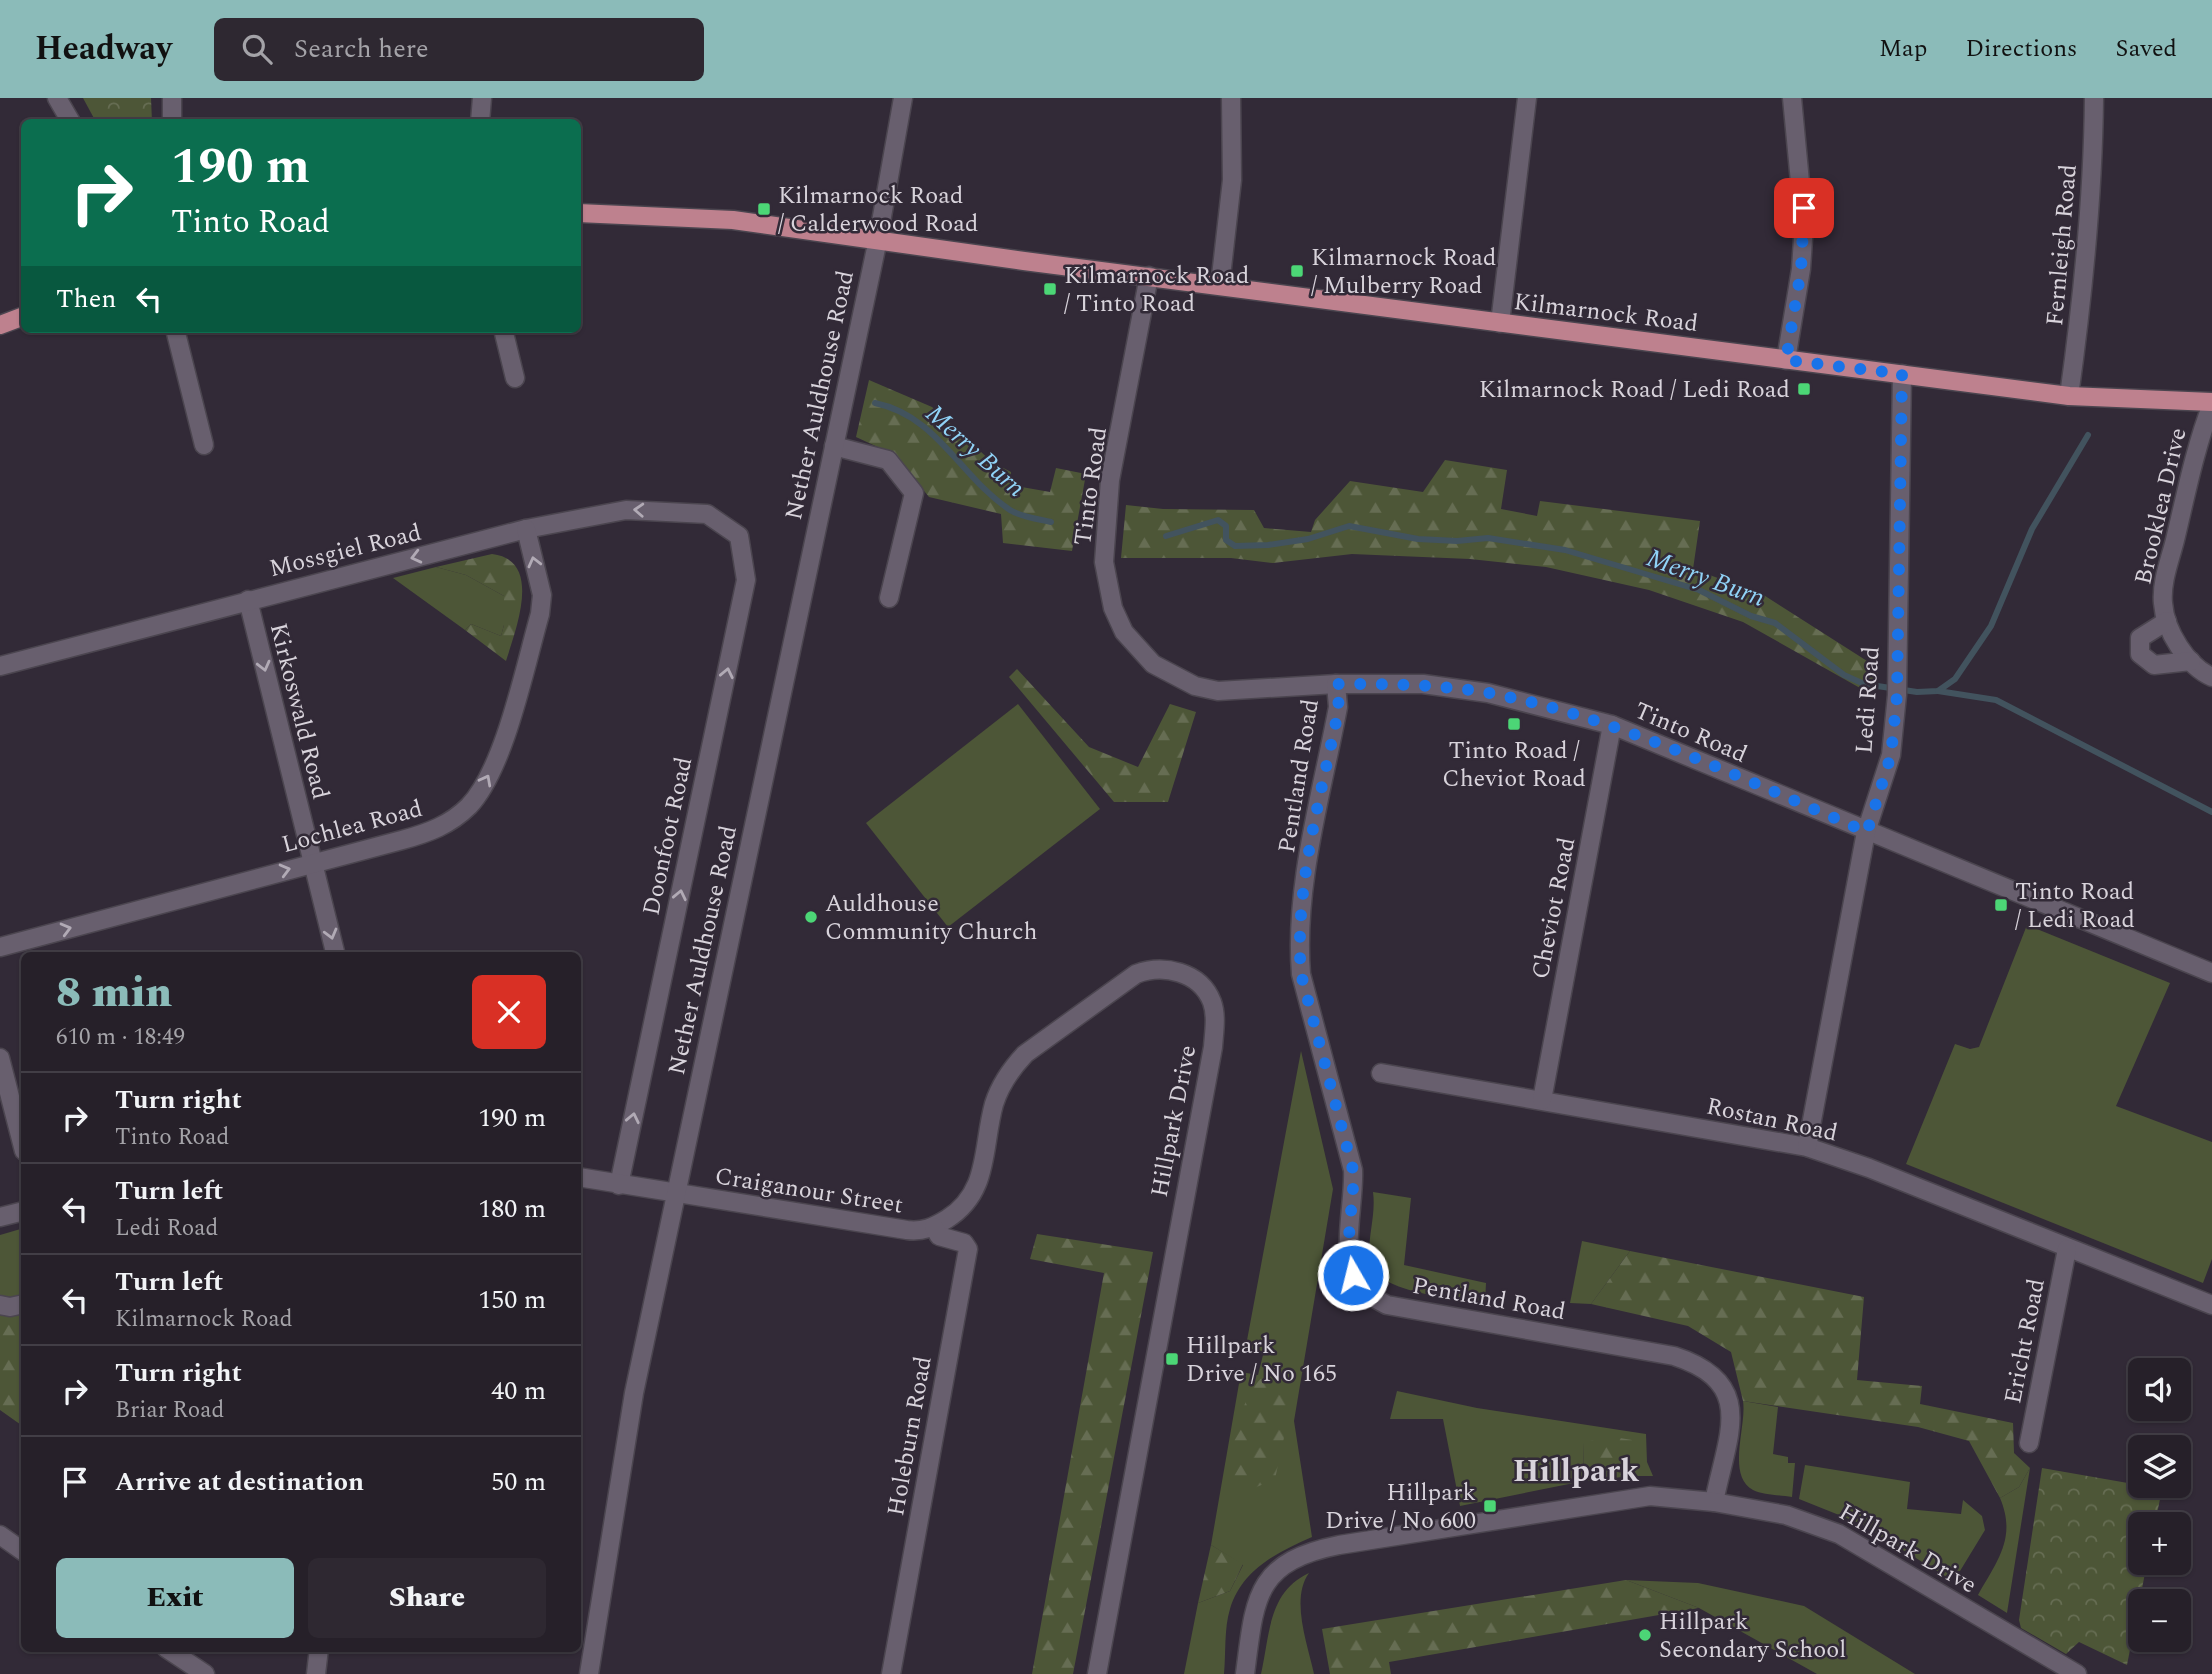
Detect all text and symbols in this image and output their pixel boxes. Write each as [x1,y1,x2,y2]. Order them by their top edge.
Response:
search box [214,18,704,81]
text: Headway [35,24,172,74]
text: Search here [294,29,429,69]
icon: search [238,30,276,68]
text: Map [1879,31,1927,67]
text: Directions [1965,31,2077,67]
text: Saved [2115,31,2177,67]
text: 190 m [171,130,310,205]
icon: right [56,147,147,238]
street label: Fernleigh Road [2037,163,2087,327]
place label: Kilmarnock Road / Calderwood Road [778,178,978,242]
pin [1774,178,1834,238]
icon: arrive [1785,189,1823,227]
text: Tinto Road [171,198,330,247]
marker: Kilmarnock Road / Calderwood Road [756,201,772,217]
place label: Kilmarnock Road / Mulberry Road [1311,240,1496,304]
place label: Kilmarnock Road / Tinto Road [1064,258,1249,322]
marker: Kilmarnock Road / Mulberry Road [1289,263,1305,279]
street label: Nether Auldhouse Road [776,267,864,523]
text: Then [56,279,116,319]
icon: left [130,280,168,318]
marker: Kilmarnock Road / Tinto Road [1042,281,1058,297]
street label: Kilmarnock Road [1512,284,1700,342]
place label: Kilmarnock Road / Ledi Road [1479,372,1790,408]
marker: Kilmarnock Road / Ledi Road [1796,381,1812,397]
water label: Merry Burn [916,395,1035,507]
street label: Brooklea Drive [2125,424,2196,588]
street label: Tinto Road [1065,425,1117,548]
one-way arrow [633,503,644,518]
street label: Mossgiel Road [265,515,425,587]
water label: Merry Burn [1641,538,1771,618]
one-way arrow [411,549,423,563]
one-way arrow [528,557,542,569]
street label: Kirkoswald Road [260,619,338,803]
street label: Ledi Road [1846,645,1890,755]
one-way arrow [256,660,270,672]
one-way arrow [718,667,733,679]
street label: Tinto Road [1629,693,1753,773]
street label: Pentland Road [1269,697,1329,856]
marker: Tinto Road / Cheviot Road [1506,716,1522,732]
place label: Tinto Road / Cheviot Road [1442,733,1586,797]
street label: Doonfoot Road [634,754,702,919]
one-way arrow [478,775,491,787]
street label: Lochlea Road [278,791,427,863]
street label: Nether Auldhouse Road [659,822,747,1078]
street label: Cheviot Road [1523,834,1585,982]
one-way arrow [279,863,291,878]
place label: Tinto Road / Ledi Road [2015,874,2135,938]
place label: Auldhouse Community Church [825,886,1037,950]
one-way arrow [672,889,687,901]
marker: Tinto Road / Ledi Road [1993,897,2009,913]
marker: Auldhouse Community Church [803,909,819,925]
one-way arrow [60,923,72,937]
one-way arrow [323,928,337,940]
text: 8 min [56,962,172,1025]
button: close [472,975,546,1049]
text: 610 m · 18:49 [56,1020,185,1055]
street label: Hillpark Drive [1142,1042,1206,1200]
text: Turn right [115,1080,242,1120]
street label: Rostan Road [1703,1089,1841,1151]
text: 190 m [478,1098,546,1138]
icon: right [56,1099,94,1137]
one-way arrow [625,1112,640,1124]
text: Tinto Road [115,1120,229,1155]
street label: Craiganour Street [712,1158,905,1224]
text: Turn left [115,1171,223,1211]
text: 180 m [478,1189,546,1229]
icon: left [56,1190,94,1228]
text: Ledi Road [115,1211,218,1246]
position arrow [1316,1238,1390,1312]
text: Turn left [115,1262,223,1302]
street label: Pentland Road [1409,1268,1568,1330]
street label: Ericht Road [1995,1276,2055,1407]
text: 150 m [478,1280,546,1320]
icon: left [56,1281,94,1319]
text: Kilmarnock Road [115,1302,293,1337]
place label: Hillpark Drive / No 165 [1186,1328,1337,1392]
marker: Hillpark Drive / No 165 [1164,1351,1180,1367]
text: Turn right [115,1353,242,1393]
street label: Holeburn Road [878,1353,942,1519]
map controls [2128,1358,2191,1652]
button: sound [2128,1358,2191,1421]
text: 40 m [491,1371,546,1411]
icon: right [56,1372,94,1410]
text: Briar Road [115,1393,224,1428]
button: layers [2128,1435,2191,1498]
district label: Hillpark [1513,1447,1640,1496]
text: Arrive at destination [115,1462,364,1502]
text: 50 m [491,1462,546,1502]
icon: arrive [56,1463,94,1501]
place label: Hillpark Drive / No 600 [1325,1475,1476,1539]
street label: Hillpark Drive [1832,1495,1983,1603]
marker: Hillpark Drive / No 600 [1482,1498,1498,1514]
button: + [2128,1512,2191,1575]
button: Exit [56,1558,294,1638]
button: Share [308,1558,546,1638]
button: − [2128,1589,2191,1652]
place label: Hillpark Secondary School [1659,1604,1846,1668]
marker: Hillpark Secondary School [1637,1627,1653,1643]

